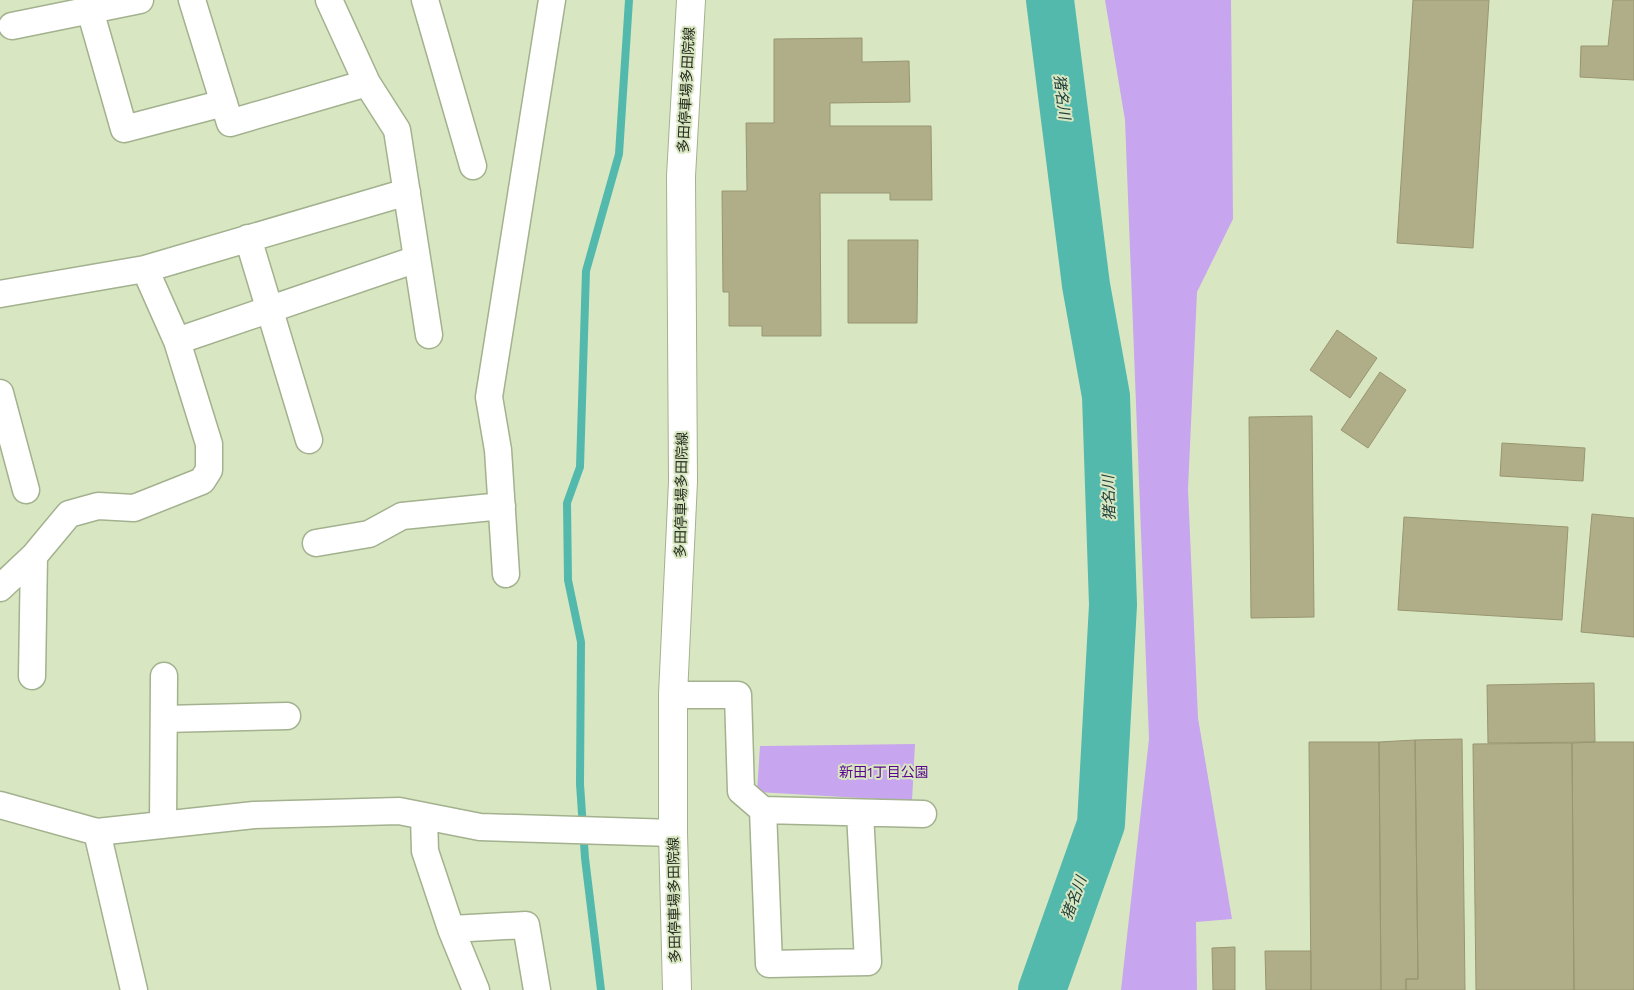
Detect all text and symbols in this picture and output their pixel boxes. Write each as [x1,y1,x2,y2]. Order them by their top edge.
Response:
street label: 多田停車場多田院線 [675,27,697,153]
water label: 猪名川 [1050,74,1074,122]
street label: 多田停車場多田院線 [672,432,690,558]
water label: 猪名川 [1099,473,1119,521]
park label: 新田1丁目公園 [839,764,929,780]
street label: 多田停車場多田院線 [665,837,683,963]
water label: 猪名川 [1058,872,1091,922]

